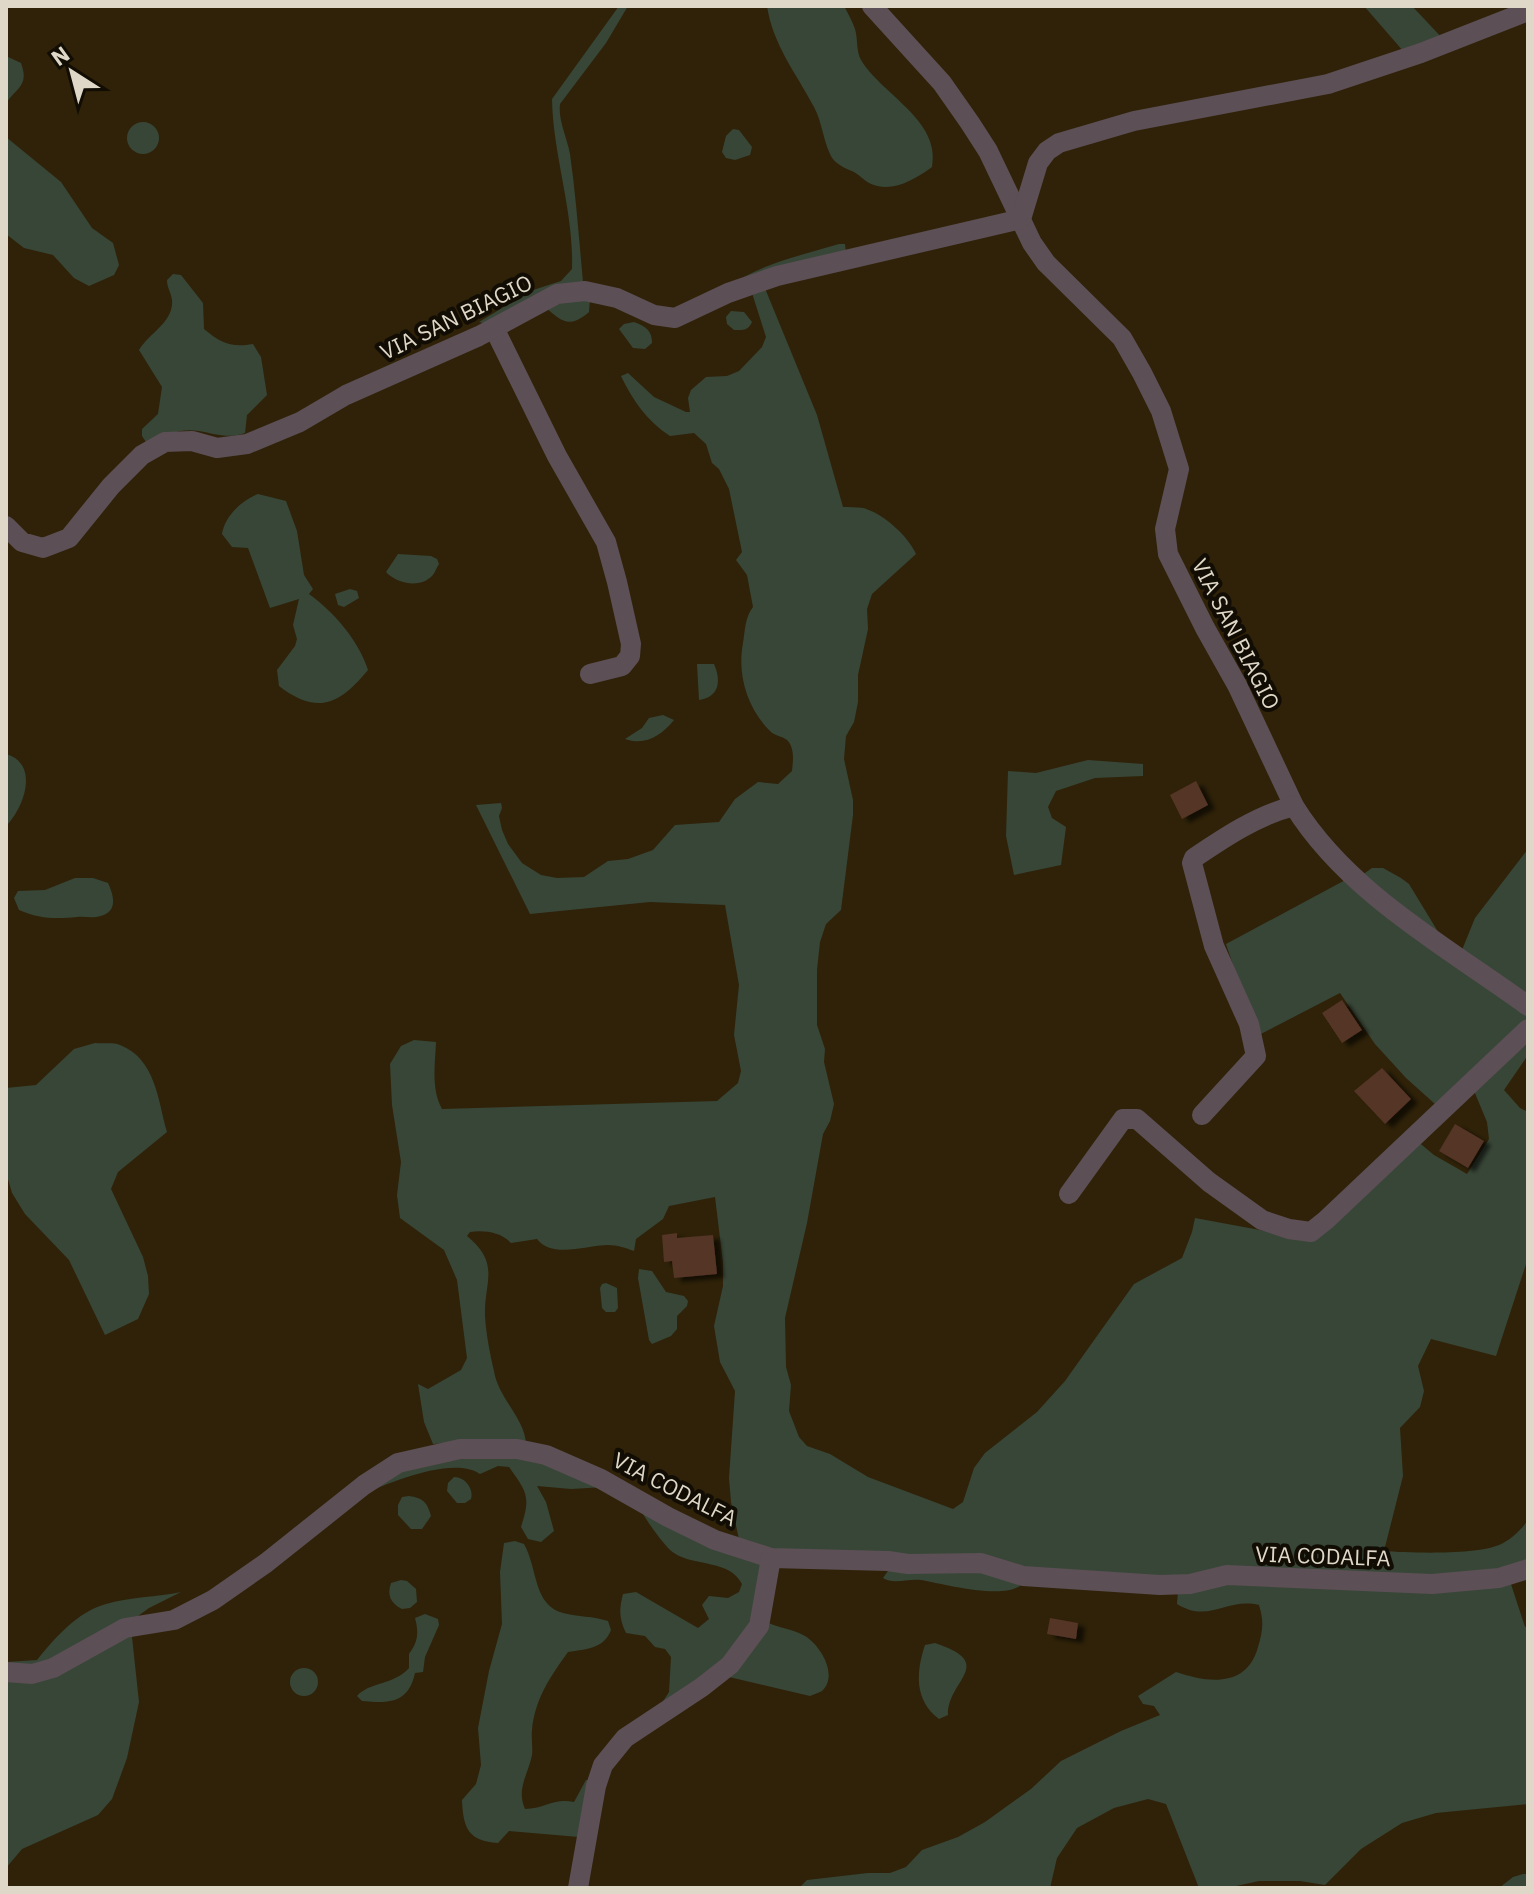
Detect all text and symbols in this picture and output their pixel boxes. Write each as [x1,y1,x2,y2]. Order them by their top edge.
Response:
north arrow [32,32,112,112]
text: N [45,39,75,72]
street label: VIA SAN BIAGIO [375,267,537,366]
street label: VIA SAN BIAGIO [1186,553,1287,714]
street label: VIA CODALFA [608,1445,742,1532]
street label: VIA CODALFA [1255,1539,1391,1572]

